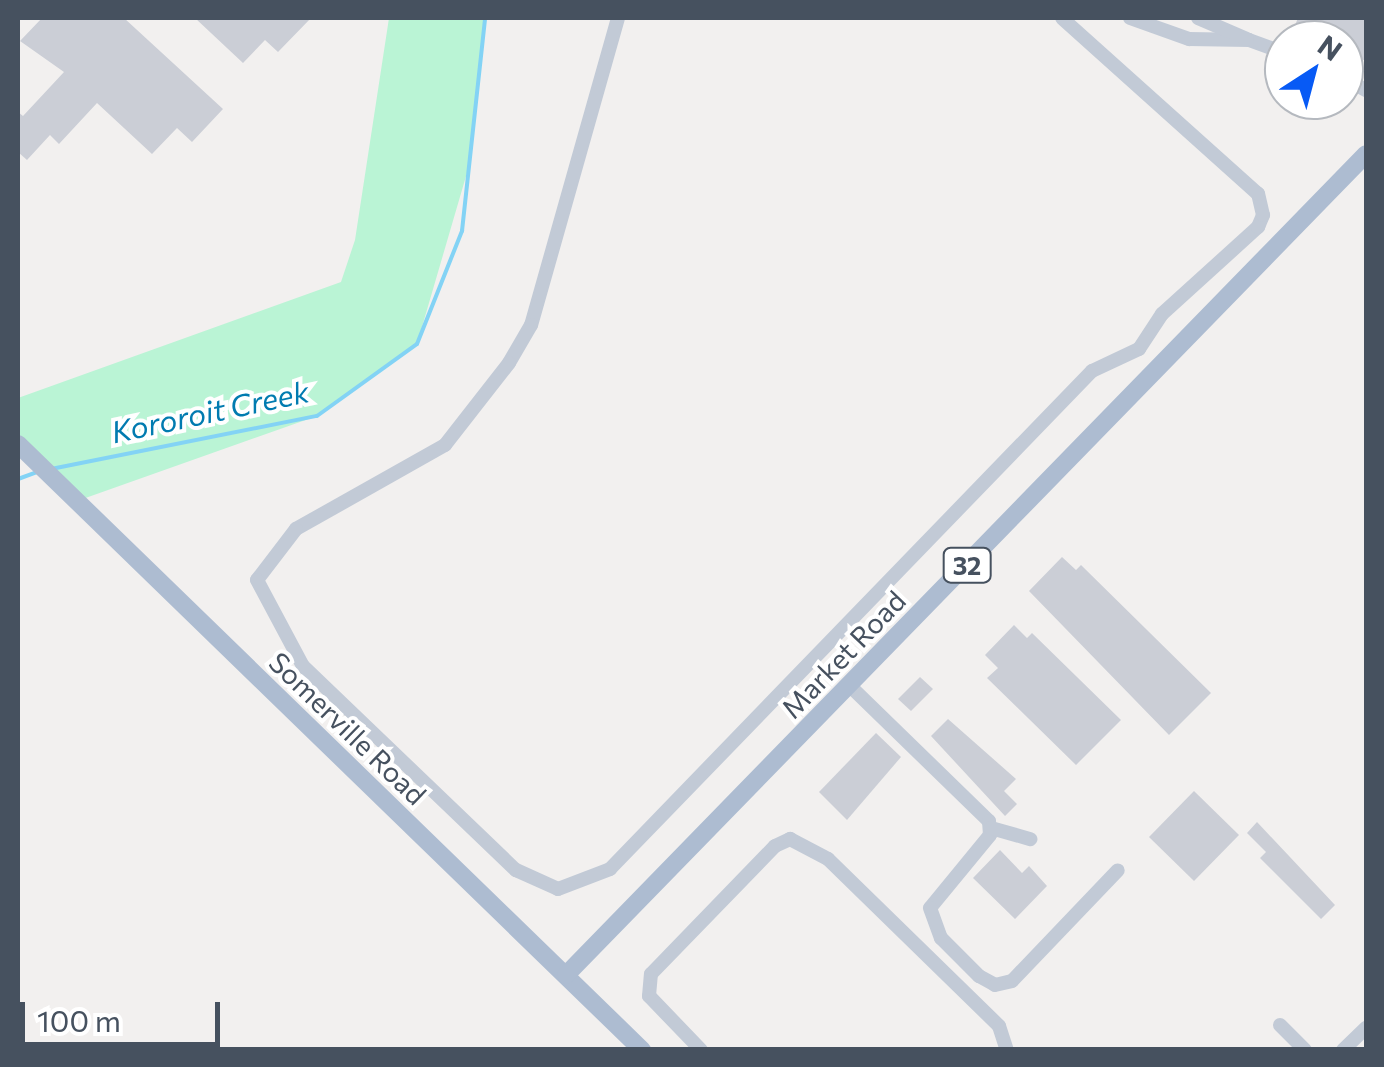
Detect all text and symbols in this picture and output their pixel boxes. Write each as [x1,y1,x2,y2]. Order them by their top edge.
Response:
north arrow [1264,20,1364,120]
text: N [1312,27,1349,67]
water label: Kororoit Creek [108,372,312,450]
road number: 32 [942,545,992,585]
street label: Market Road [774,583,912,725]
street label: Somerville Road [263,645,433,811]
scale bar [25,982,225,1044]
text: 100 m [37,1001,121,1038]

